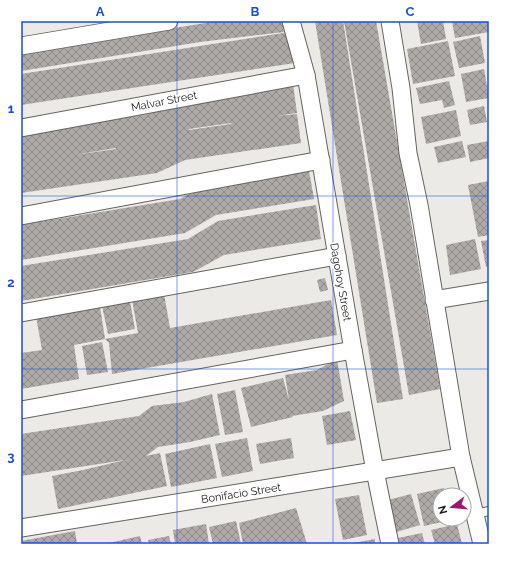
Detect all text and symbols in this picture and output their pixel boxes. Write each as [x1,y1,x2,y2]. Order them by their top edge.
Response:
text: A [96,4,105,19]
text: B [251,4,260,19]
text: C [406,4,415,19]
street label: Malvar Street [130,89,199,114]
text: 1 [8,101,15,116]
street label: Dagohoy Street [327,242,354,322]
text: 2 [7,275,15,290]
text: 3 [7,449,15,464]
street label: Bonifacio Street [200,481,282,506]
north arrow [432,487,472,527]
text: N [435,504,450,515]

